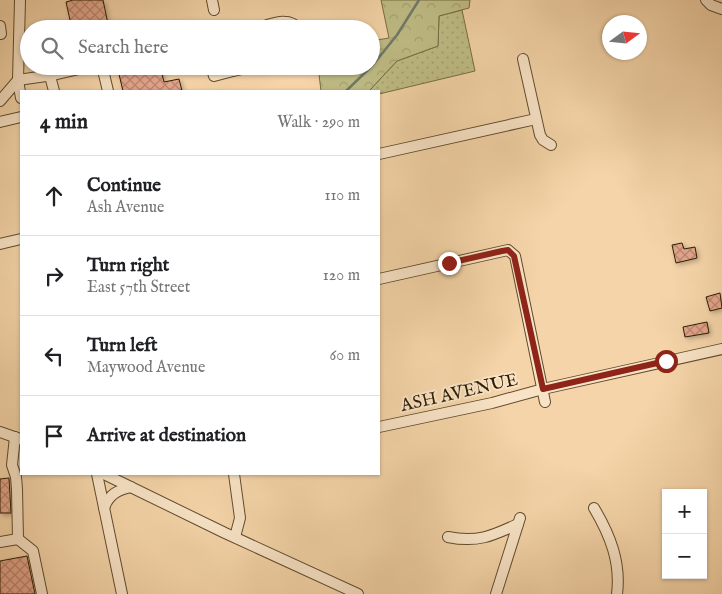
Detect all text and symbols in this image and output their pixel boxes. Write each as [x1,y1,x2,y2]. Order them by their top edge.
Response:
north arrow [602,15,647,60]
search box [20,20,380,75]
icon: search [38,34,66,62]
text: Search here [78,36,169,60]
text: 4 min [40,109,88,136]
text: Walk · 290 m [277,113,360,133]
text: Continue [87,174,161,198]
icon: ahead [40,182,68,210]
text: 110 m [324,186,360,206]
text: Ash Avenue [87,198,164,218]
route end [438,252,461,275]
text: Turn right [87,254,169,278]
icon: right [40,262,68,290]
text: 120 m [323,266,360,286]
text: East 57th Street [87,278,190,298]
text: Turn left [87,334,158,358]
icon: left [40,342,68,370]
text: 60 m [330,346,360,366]
route start [655,350,678,373]
text: Maywood Avenue [87,358,205,378]
street label: ASH AVENUE [397,369,520,418]
icon: arrive [40,422,68,450]
text: Arrive at destination [87,424,246,448]
map controls [662,489,707,579]
button: + [662,489,707,534]
button: − [662,534,707,579]

